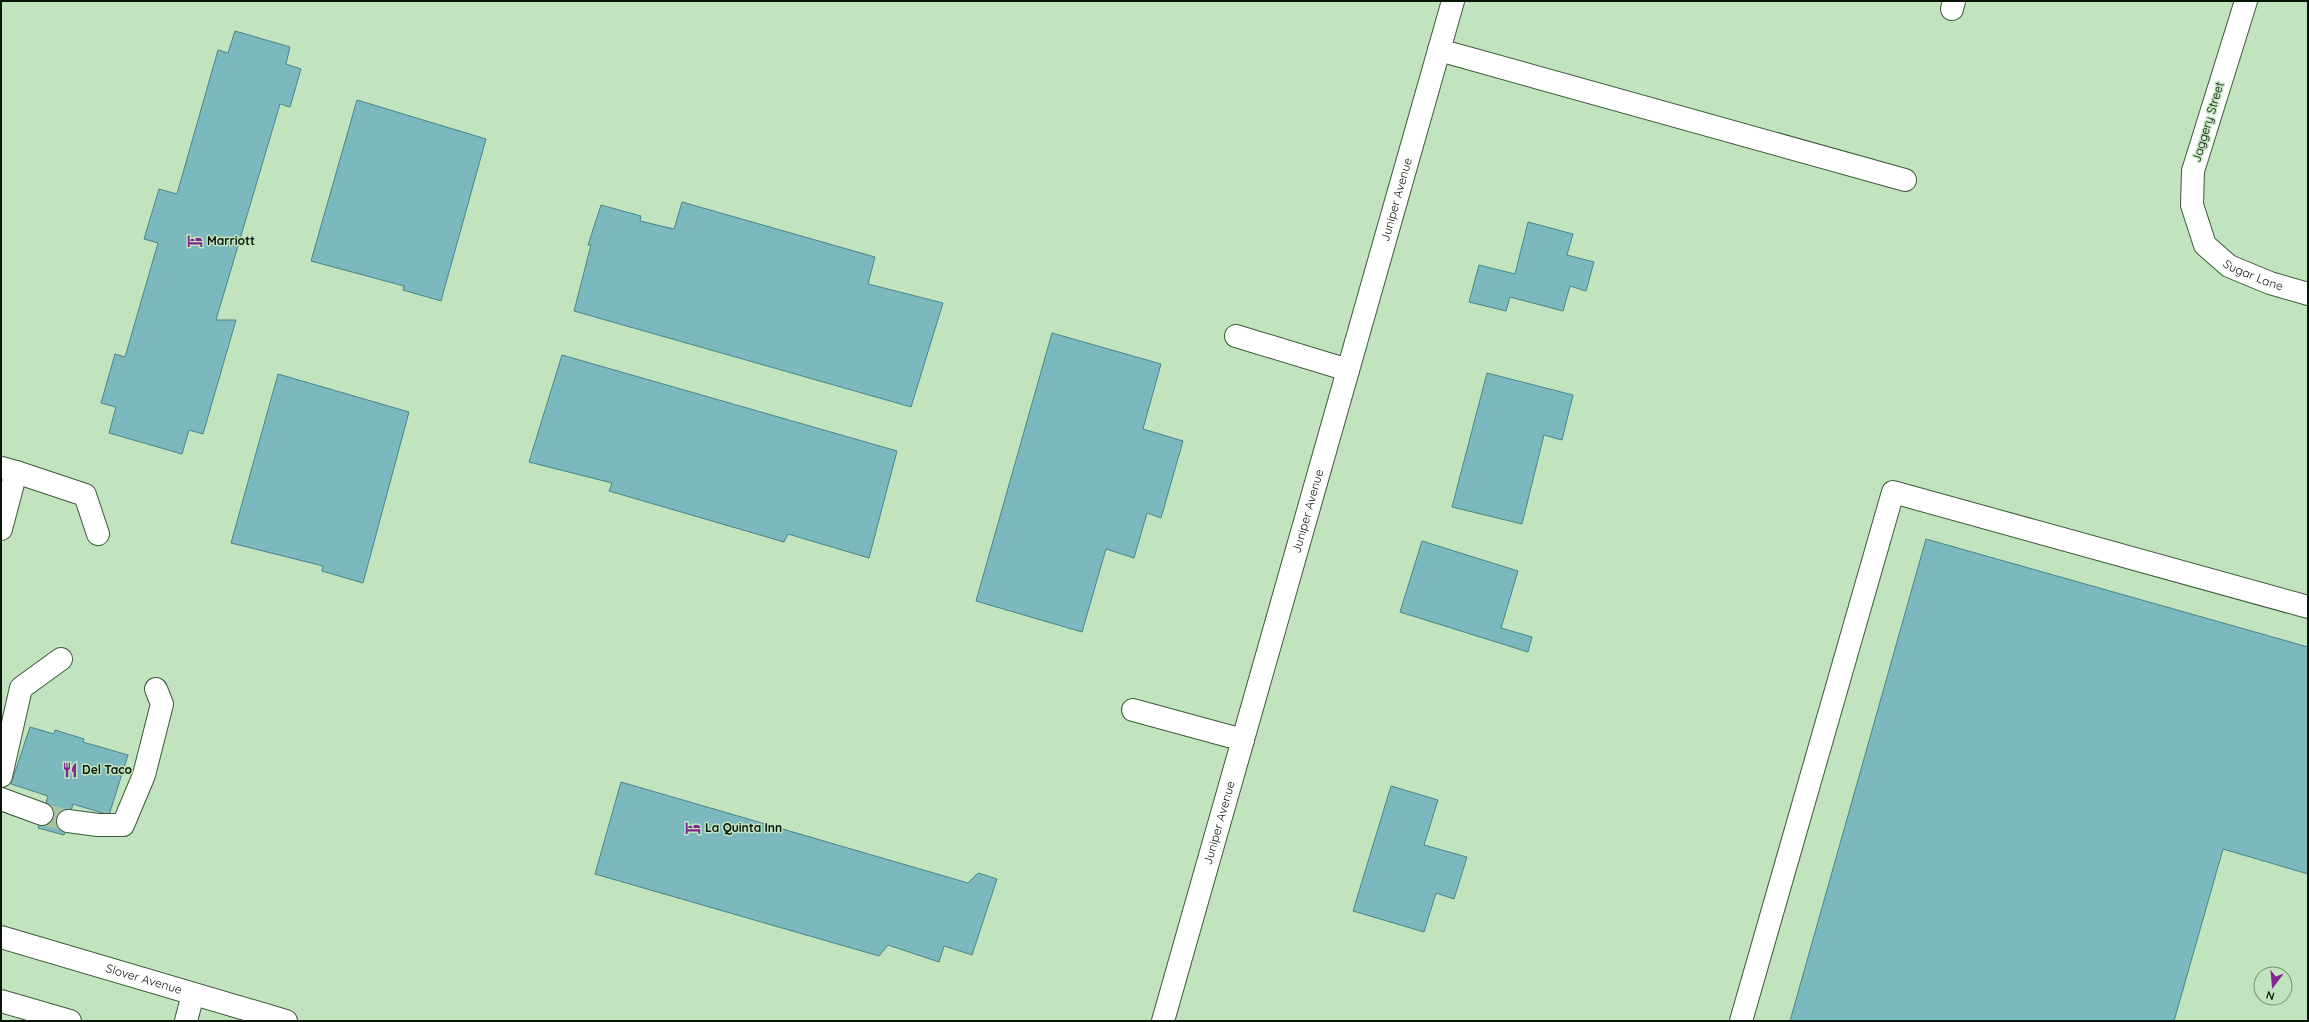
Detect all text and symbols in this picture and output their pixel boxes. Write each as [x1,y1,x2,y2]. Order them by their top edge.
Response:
street label: Jaggery Street [2188,80,2227,164]
street label: Juniper Avenue [1377,156,1415,243]
hotel icon: Marriott [186,232,204,250]
place label: Marriott [207,233,255,248]
street label: Sugar Lane [2220,256,2285,293]
street label: Juniper Avenue [1288,467,1327,555]
restaurant icon: Del Taco [61,761,79,779]
place label: Del Taco [82,762,132,777]
street label: Juniper Avenue [1200,779,1238,866]
hotel icon: La Quinta Inn [684,819,702,837]
place label: La Quinta Inn [705,820,782,835]
street label: Slover Avenue [104,960,184,997]
north arrow [2253,966,2293,1006]
text: N [2264,988,2276,1003]

